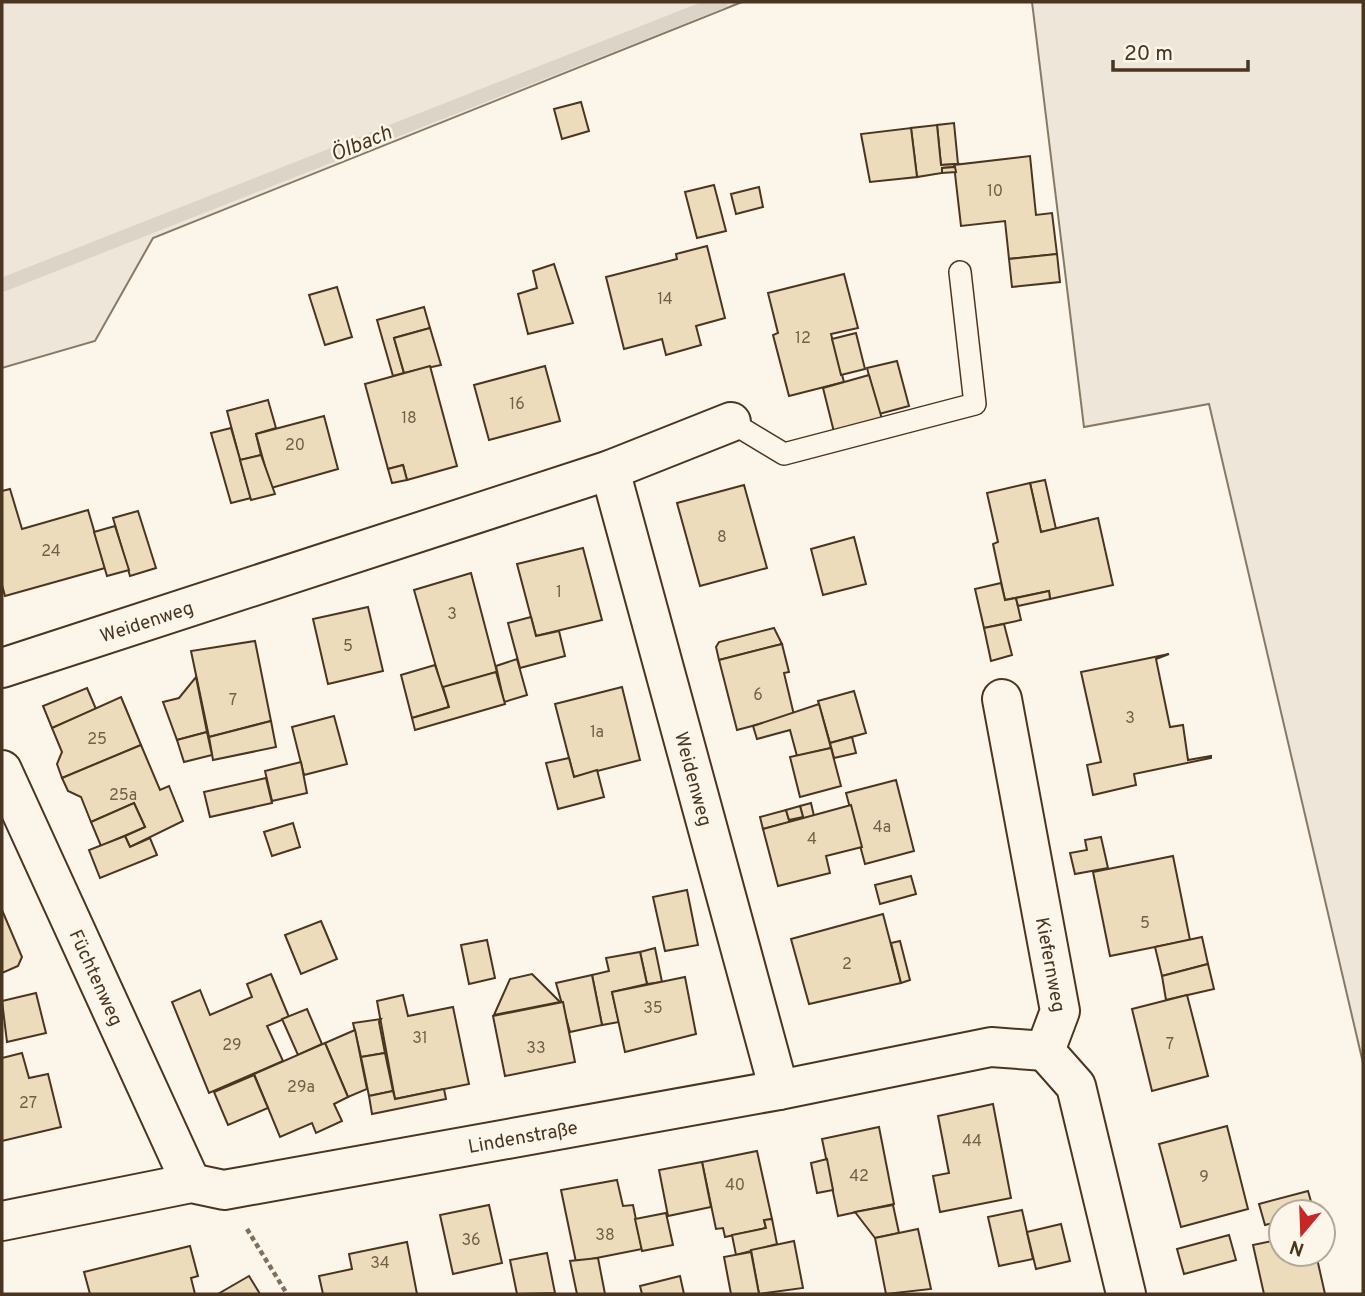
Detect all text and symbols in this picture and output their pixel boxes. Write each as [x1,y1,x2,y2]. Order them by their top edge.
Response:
scale bar [1113,28,1248,72]
text: 20 m [1124,41,1173,68]
water label: Ölbach [327,120,397,169]
house number: 10 [987,182,1003,202]
house number: 14 [657,290,673,310]
house number: 12 [795,329,811,349]
house number: 16 [509,395,525,415]
house number: 18 [401,409,417,429]
house number: 20 [285,436,305,456]
house number: 8 [717,528,727,548]
house number: 24 [41,542,61,562]
house number: 1 [556,583,562,603]
street label: Weidenweg [97,596,197,649]
house number: 3 [447,605,457,625]
house number: 5 [343,637,353,657]
house number: 6 [753,686,763,706]
house number: 7 [229,691,237,711]
house number: 3 [1125,709,1135,729]
house number: 1a [590,723,604,743]
street label: Weidenweg [668,729,717,829]
house number: 25 [87,730,107,750]
house number: 25a [109,786,137,806]
house number: 4a [873,818,891,838]
house number: 4 [807,830,817,850]
house number: 5 [1140,914,1150,934]
street label: Kiefernweg [1029,915,1070,1014]
street label: Füchtenweg [63,926,127,1030]
house number: 2 [842,955,852,975]
house number: 35 [643,999,663,1019]
house number: 31 [412,1029,428,1049]
house number: 7 [1166,1035,1174,1055]
house number: 29 [222,1036,242,1056]
house number: 33 [526,1039,546,1059]
house number: 29a [287,1078,315,1098]
house number: 27 [19,1094,37,1114]
street label: Lindenstraße [466,1116,580,1160]
house number: 44 [962,1132,982,1152]
house number: 42 [849,1167,869,1187]
house number: 9 [1199,1168,1209,1188]
house number: 40 [725,1176,745,1196]
north arrow [1267,1198,1337,1268]
house number: 38 [595,1226,615,1246]
house number: 36 [461,1231,481,1251]
text: N [1287,1234,1307,1261]
house number: 34 [370,1254,390,1274]

